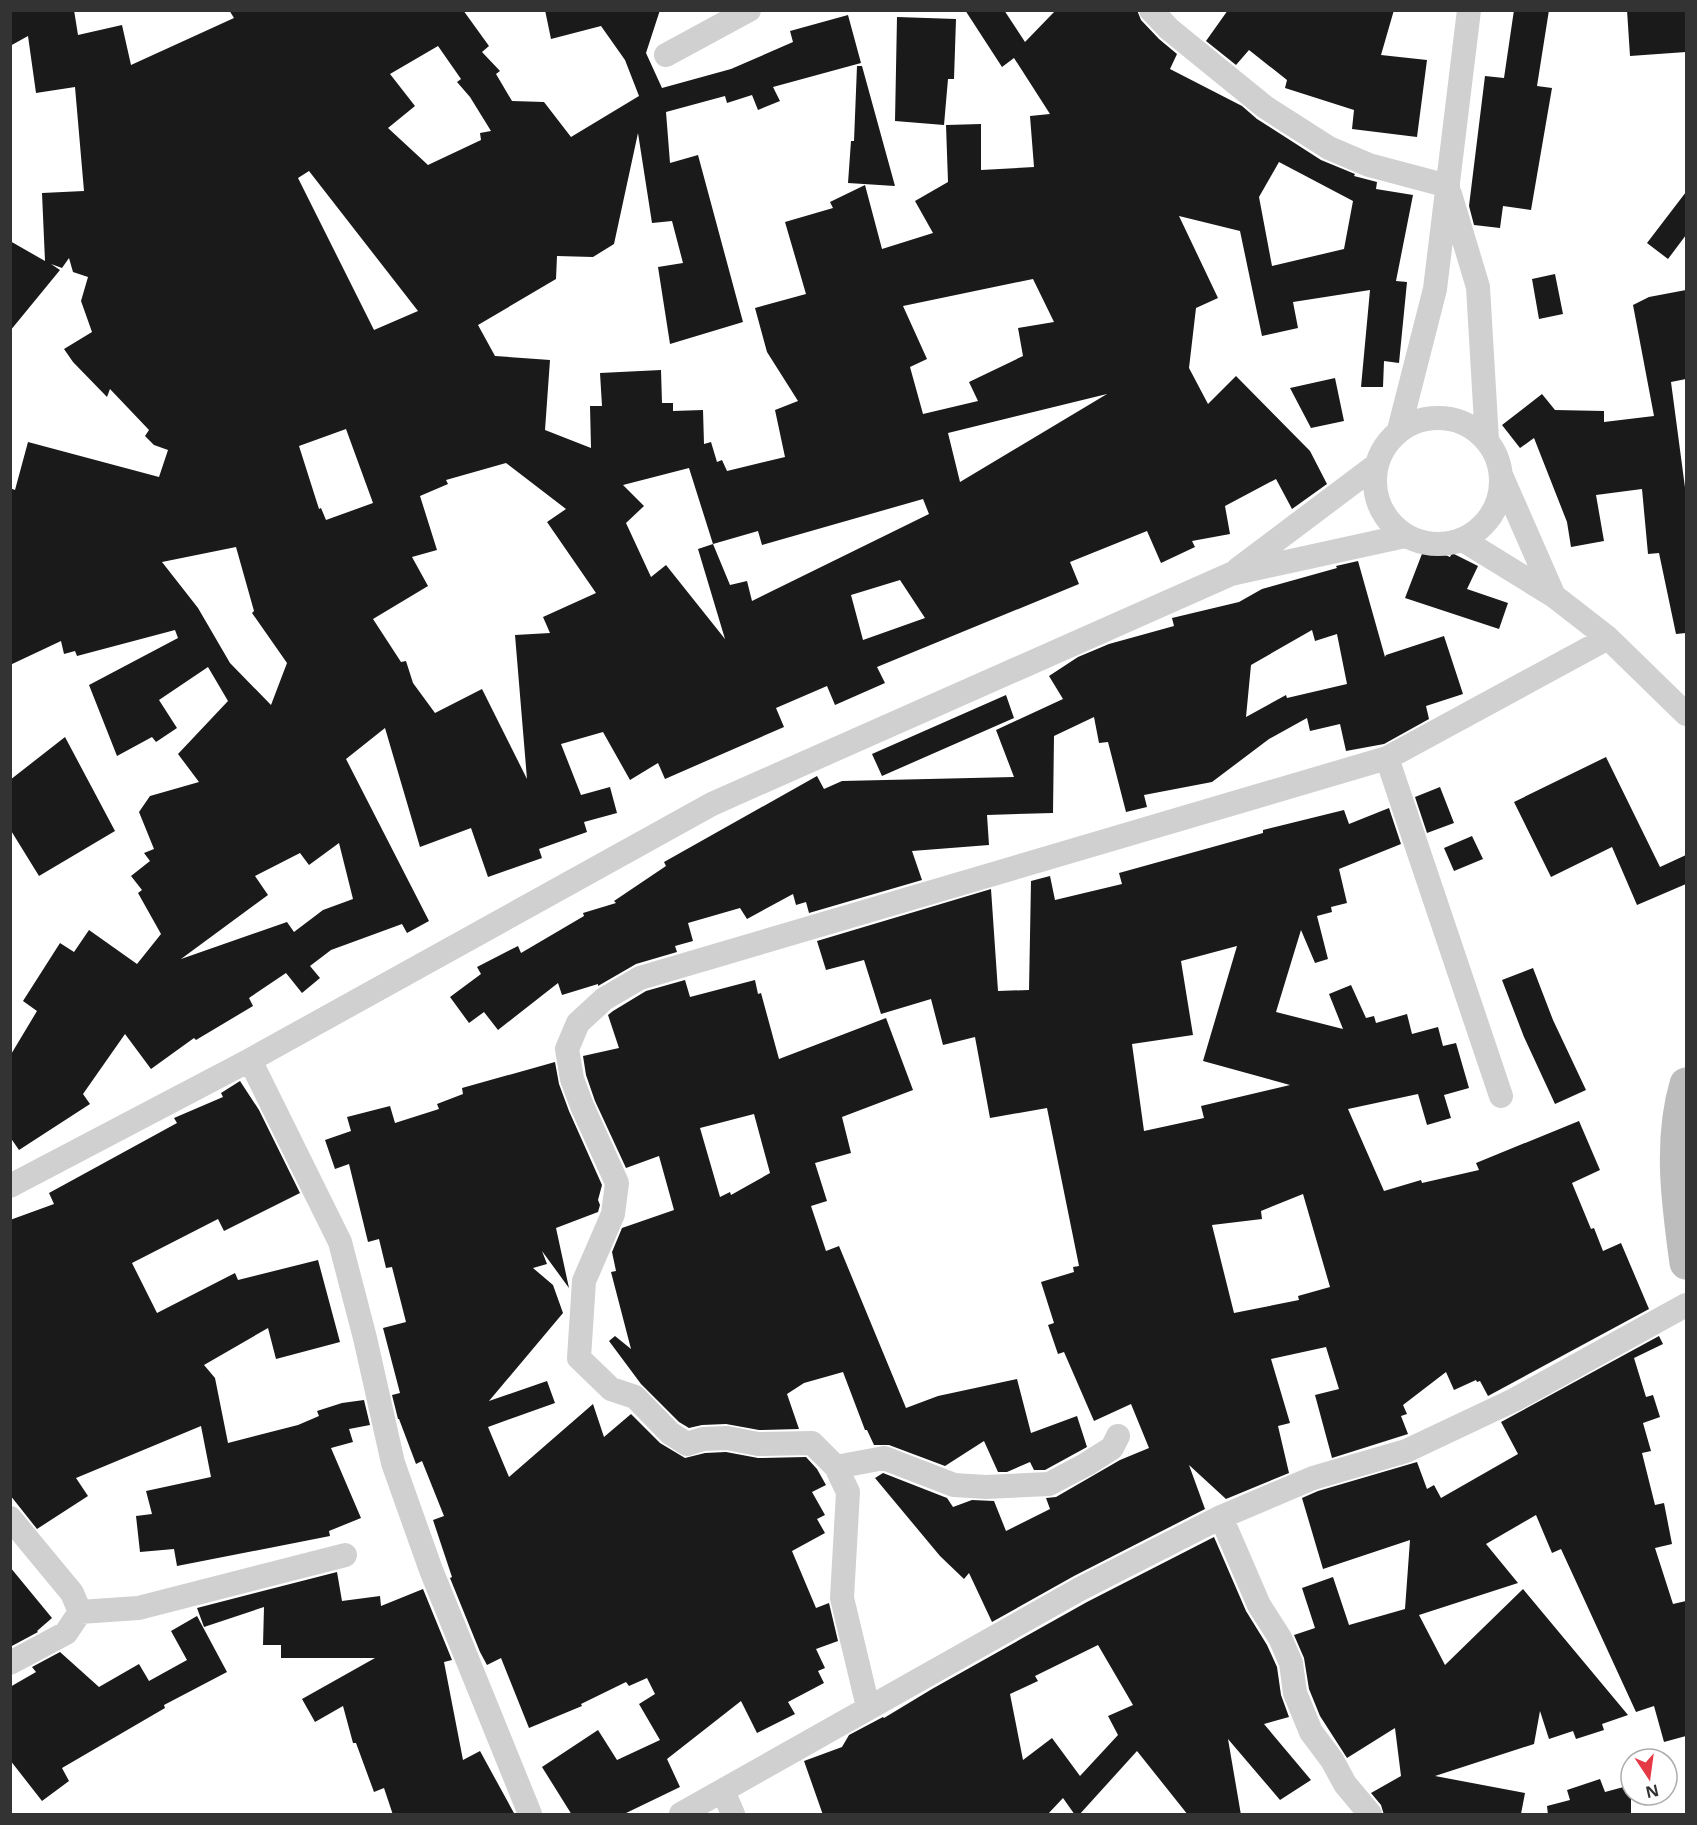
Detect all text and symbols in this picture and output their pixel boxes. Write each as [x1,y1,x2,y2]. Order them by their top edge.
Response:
north arrow [1619,1747,1679,1807]
text: N [1644,1779,1661,1804]

